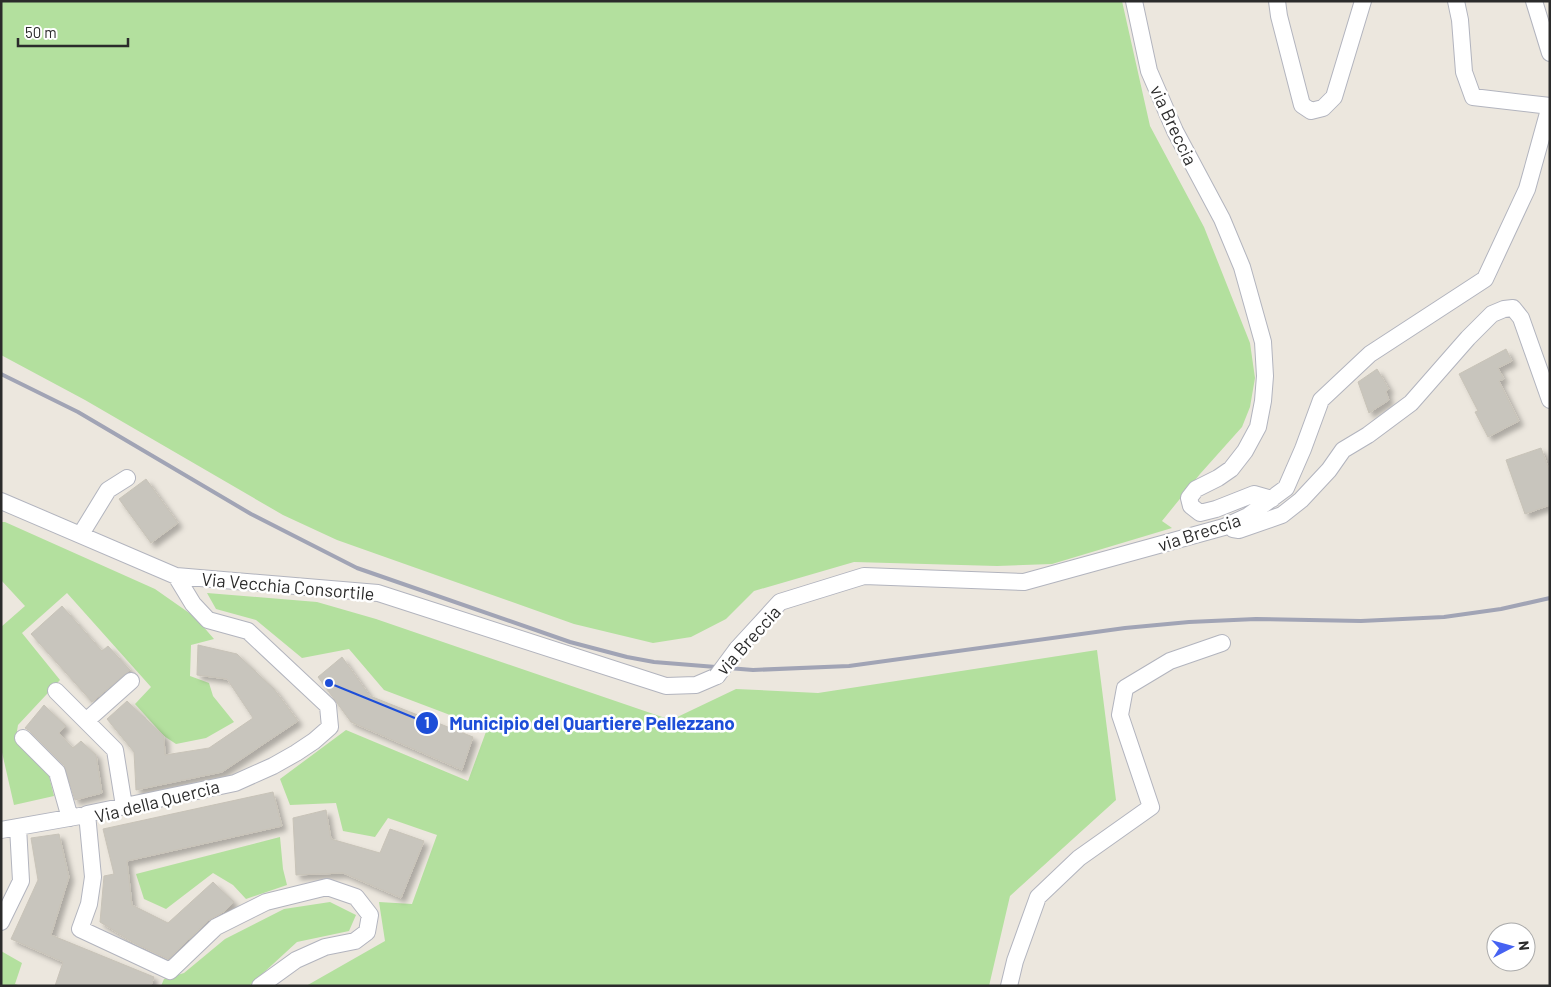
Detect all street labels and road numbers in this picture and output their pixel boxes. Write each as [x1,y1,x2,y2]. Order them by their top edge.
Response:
street label: via Breccia [1146,82,1202,168]
street label: via Breccia [1155,508,1243,556]
street label: Via Vecchia Consortile [201,567,375,605]
street label: via Breccia [711,601,785,679]
street label: Via della Quercia [92,775,222,827]

